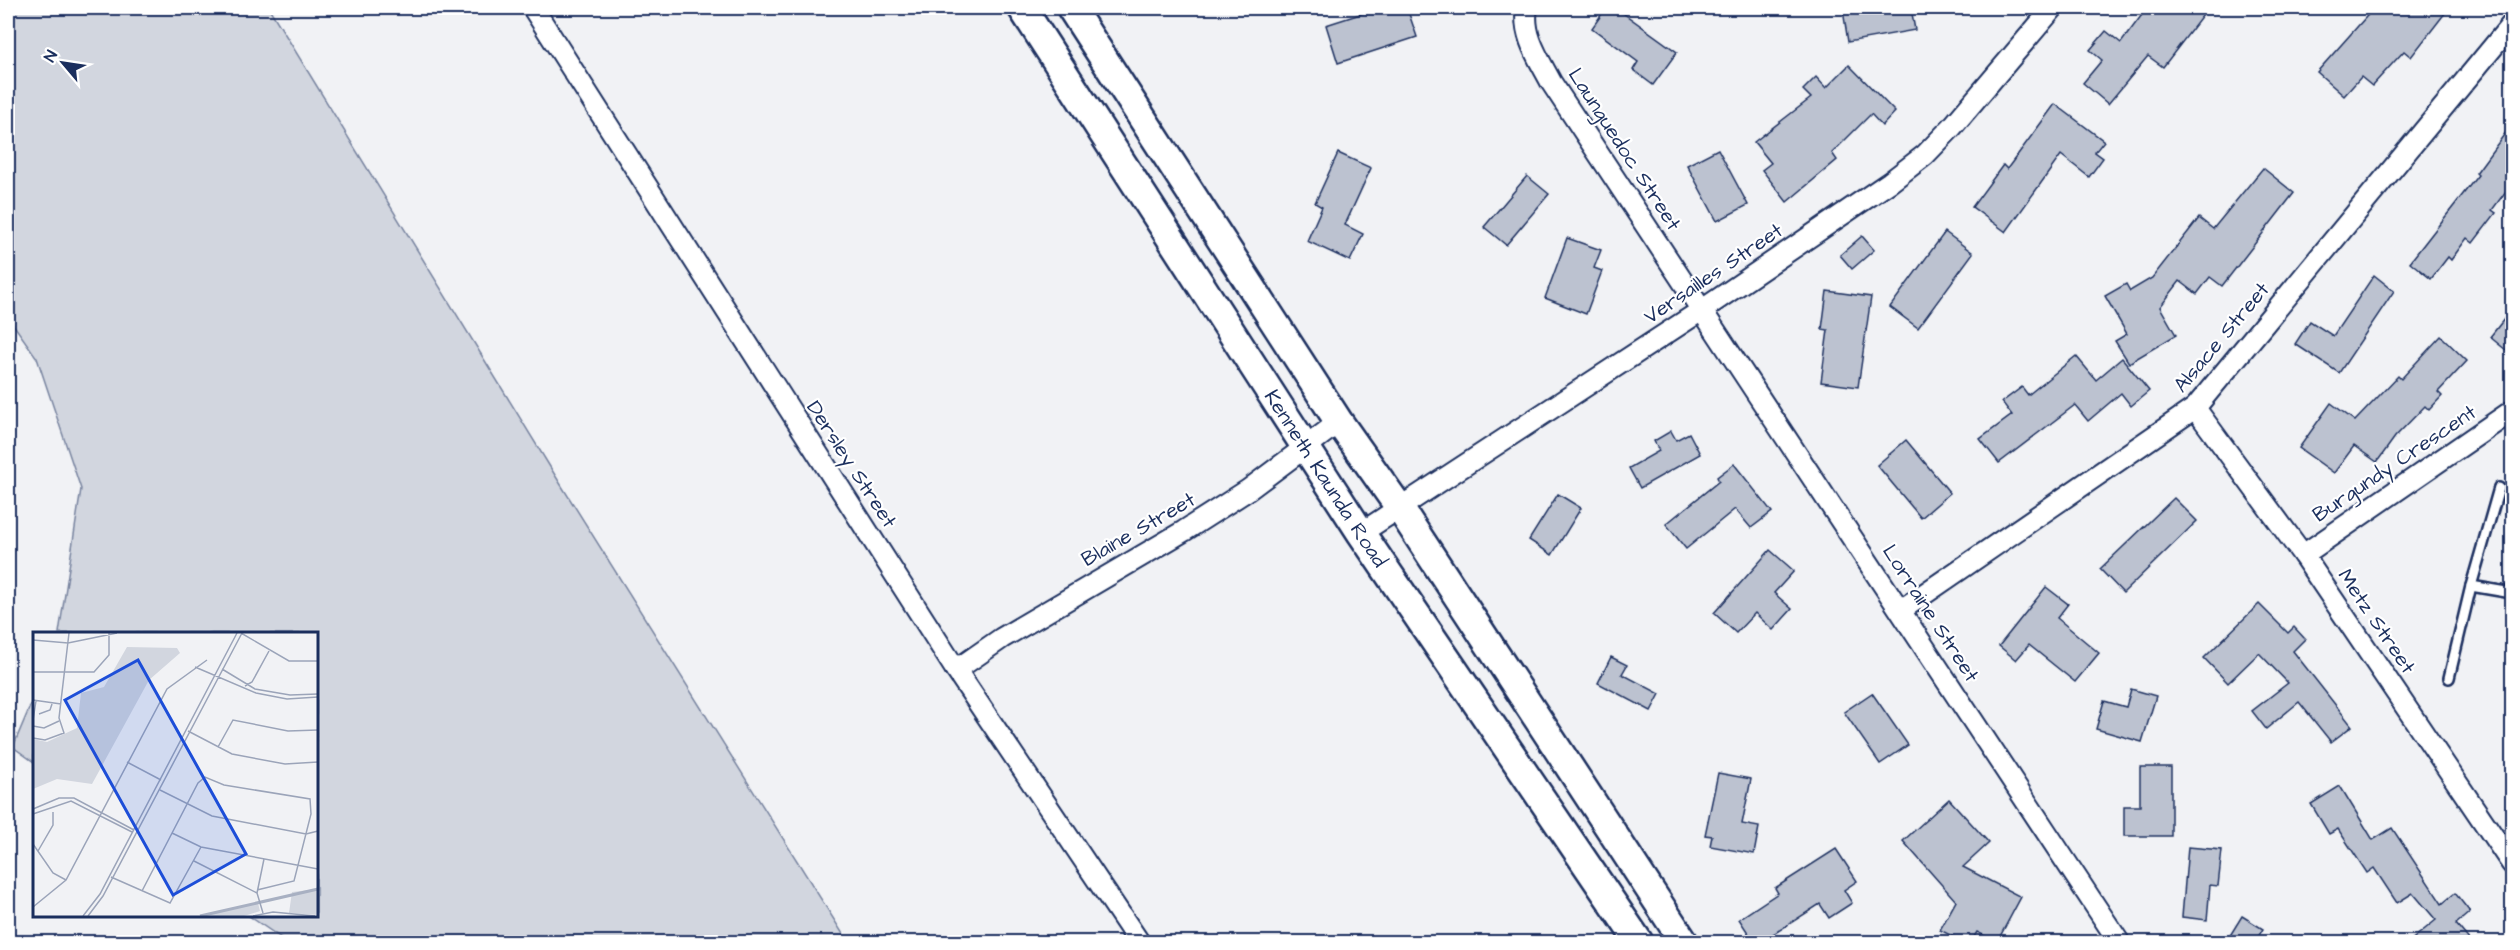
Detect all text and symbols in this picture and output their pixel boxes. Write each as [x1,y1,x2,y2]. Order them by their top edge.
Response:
north arrow [33,33,93,93]
text: N [39,46,63,66]
street label: Launguedoc Street [1559,62,1688,238]
street label: Versailles Street [1638,216,1789,331]
street label: Alsace Street [2167,276,2276,399]
street label: Kenneth Kaunda Road [1257,384,1394,573]
street label: Dersley Street [798,395,904,535]
street label: Burgundy Crescent [2307,397,2483,531]
street label: Blaine Street [1076,485,1201,574]
street label: Lorraine Street [1875,539,1986,688]
street label: Metz Street [2331,563,2423,680]
inset map [33,632,318,917]

